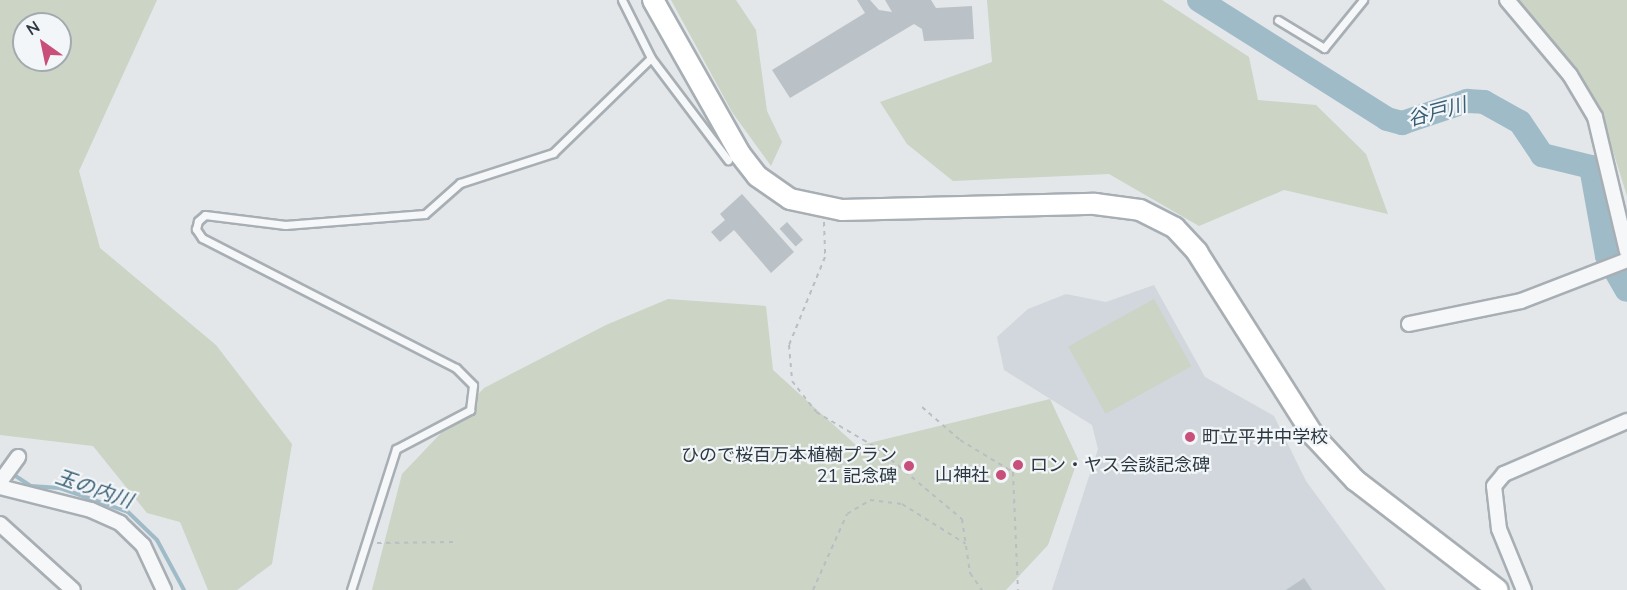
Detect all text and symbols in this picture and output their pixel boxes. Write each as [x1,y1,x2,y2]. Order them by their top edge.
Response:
north arrow [12,12,72,72]
text: N [22,16,44,41]
water label: 谷戸川 [1405,93,1469,131]
place label: 町立平井中学校 [1202,426,1328,448]
marker: 町立平井中学校 [1183,430,1197,444]
place label: ひので桜百万本植樹プラン 21 記念碑 [681,445,897,488]
place label: ロン・ヤス会談記念碑 [1030,454,1210,476]
marker: ロン・ヤス会談記念碑 [1011,458,1025,472]
marker: ひので桜百万本植樹プラン 21 記念碑 [902,459,916,473]
place label: 山神社 [935,464,989,486]
water label: 玉の内川 [52,465,136,513]
marker: 山神社 [994,468,1008,482]

